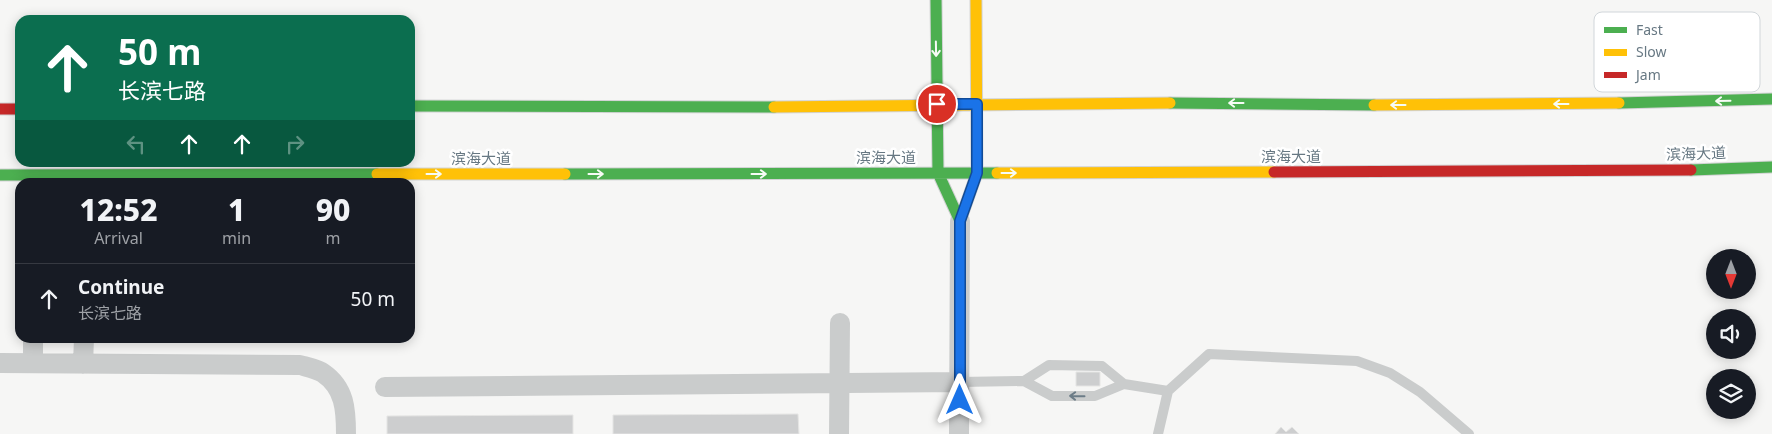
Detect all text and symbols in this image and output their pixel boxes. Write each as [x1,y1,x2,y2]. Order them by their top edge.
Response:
legend [1594,12,1760,92]
text: Fast [1636,20,1663,39]
text: 50 m [118,28,201,75]
icon: ahead [35,35,100,100]
one-way arrow [931,40,941,56]
text: Slow [1636,42,1667,61]
text: Jam [1634,65,1661,84]
text: 长滨七路 [118,75,206,105]
pin [916,83,958,125]
icon: arrive [923,90,951,118]
one-way arrow [1716,96,1732,106]
one-way arrow [1228,98,1244,108]
one-way arrow [1553,99,1570,109]
one-way arrow [1391,100,1407,110]
icon: left [122,130,150,158]
icon: ahead [175,130,203,158]
icon: ahead [228,130,256,158]
icon: right [281,130,309,158]
street label: 滨海大道 [1666,142,1726,164]
street label: 滨海大道 [1261,146,1321,166]
street label: 滨海大道 [856,147,916,167]
street label: 滨海大道 [451,148,511,168]
one-way arrow [1000,168,1016,178]
one-way arrow [425,169,441,179]
one-way arrow [588,169,604,179]
one-way arrow [750,169,766,179]
text: 12:52 [80,189,158,230]
text: 1 [228,189,245,230]
text: 90 [316,189,350,230]
text: Arrival [94,227,143,249]
text: min [222,227,251,249]
text: m [326,227,341,249]
north arrow [1706,249,1756,299]
map controls [1706,249,1756,419]
text: Continue [78,274,164,300]
icon: ahead [35,285,63,313]
text: 50 m [351,286,395,312]
text: 长滨七路 [78,302,142,324]
button: sound [1706,309,1756,359]
button: layers [1706,369,1756,419]
position arrow [933,373,985,425]
one-way arrow [1069,391,1086,401]

